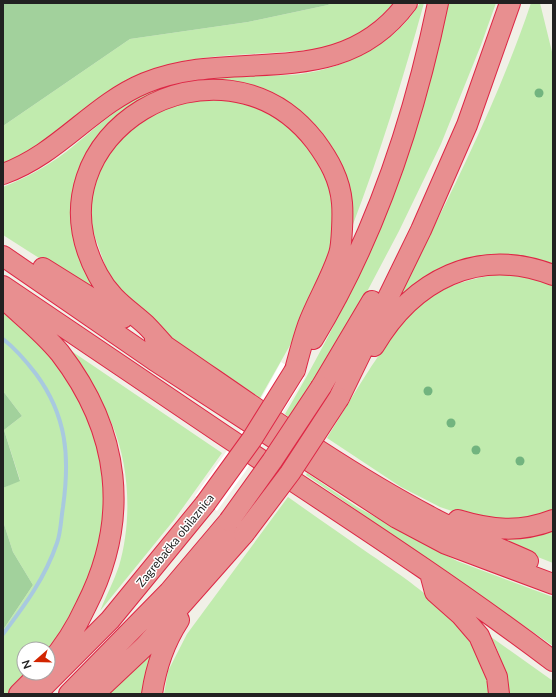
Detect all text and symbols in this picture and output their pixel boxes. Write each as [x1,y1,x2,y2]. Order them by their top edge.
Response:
street label: Zagrebačka obilaznica [133,490,217,590]
north arrow [16,641,56,681]
text: N [19,658,34,671]

